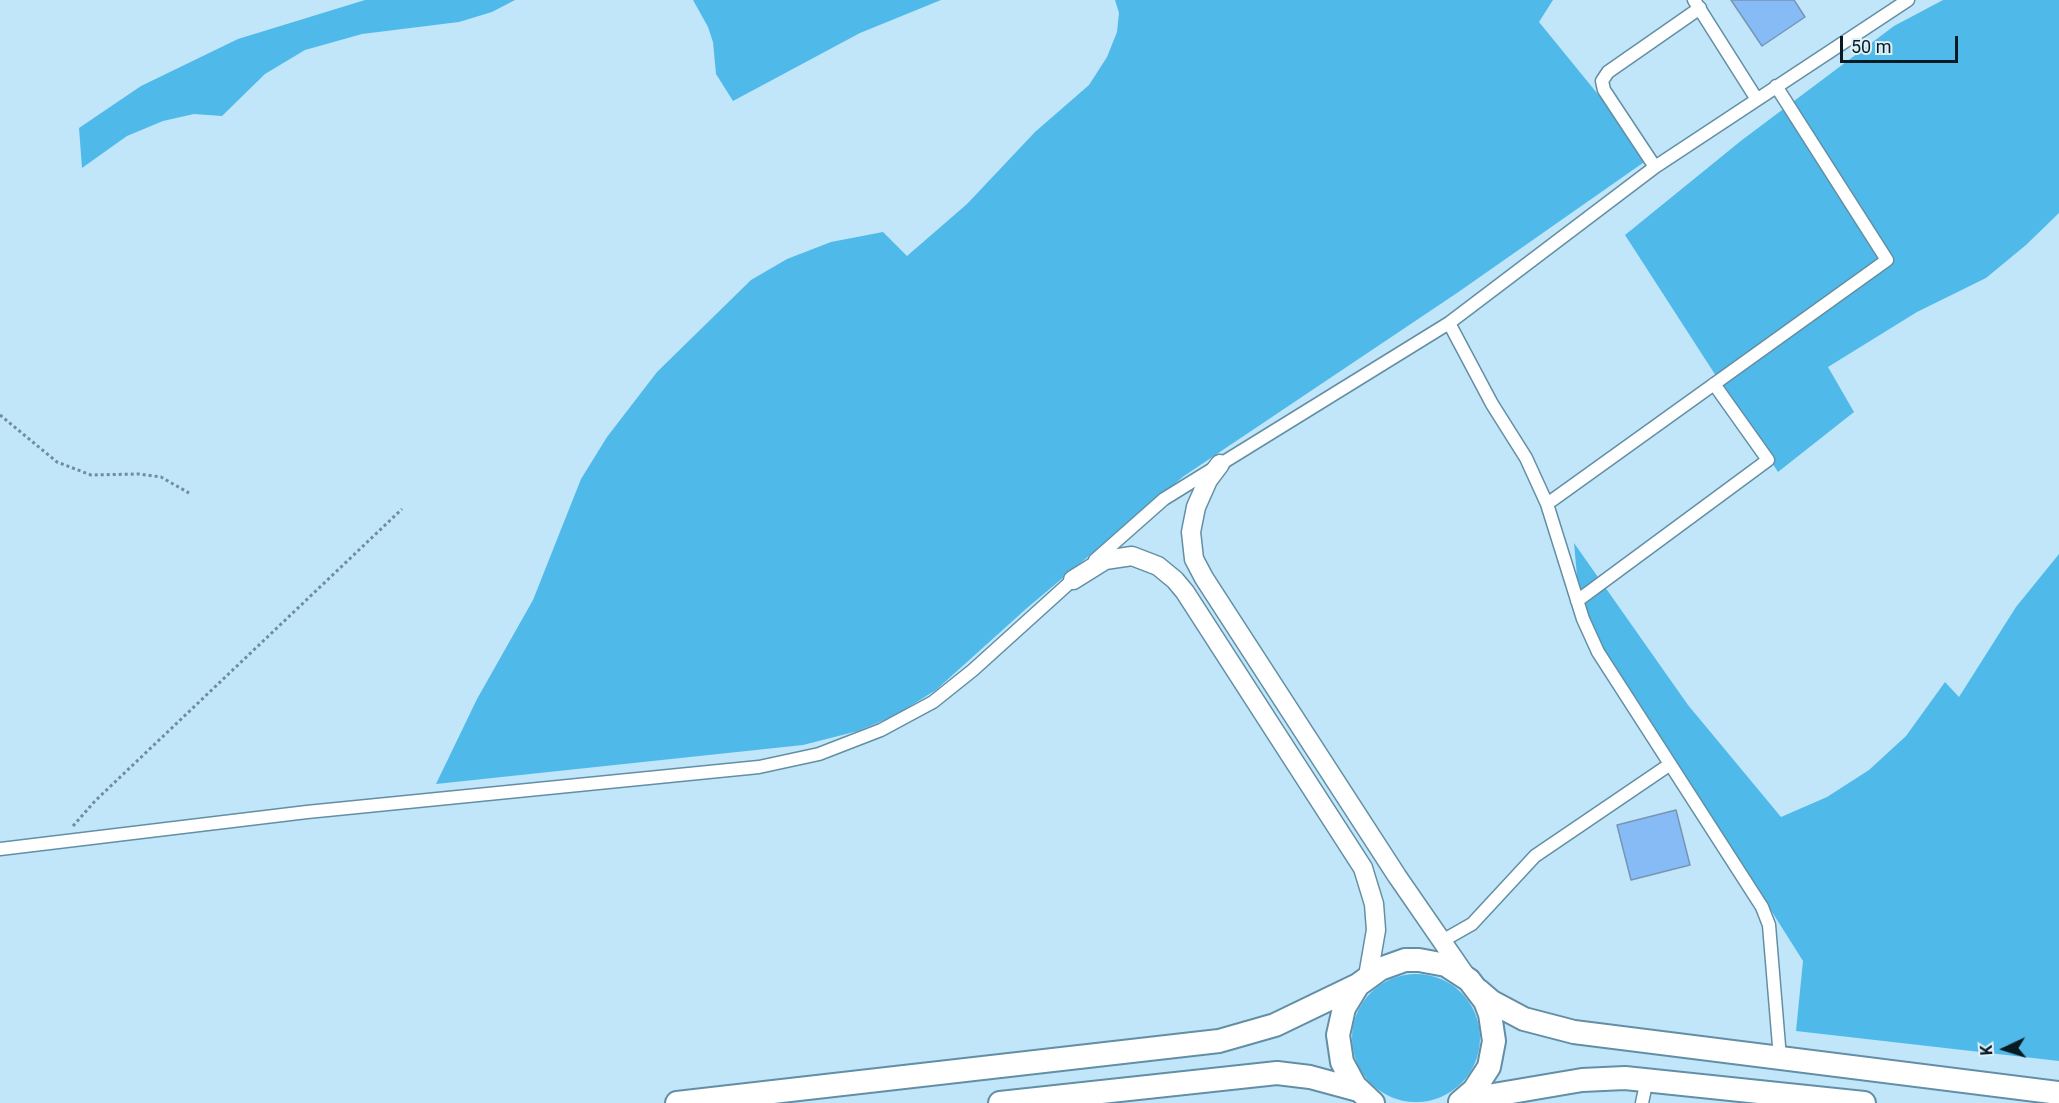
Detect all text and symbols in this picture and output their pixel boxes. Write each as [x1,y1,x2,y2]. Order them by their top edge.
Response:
scale bar [1843,24,1962,62]
text: 50 m [1851,36,1891,57]
north arrow [1975,1019,2035,1079]
text: K [1977,1045,1996,1056]

